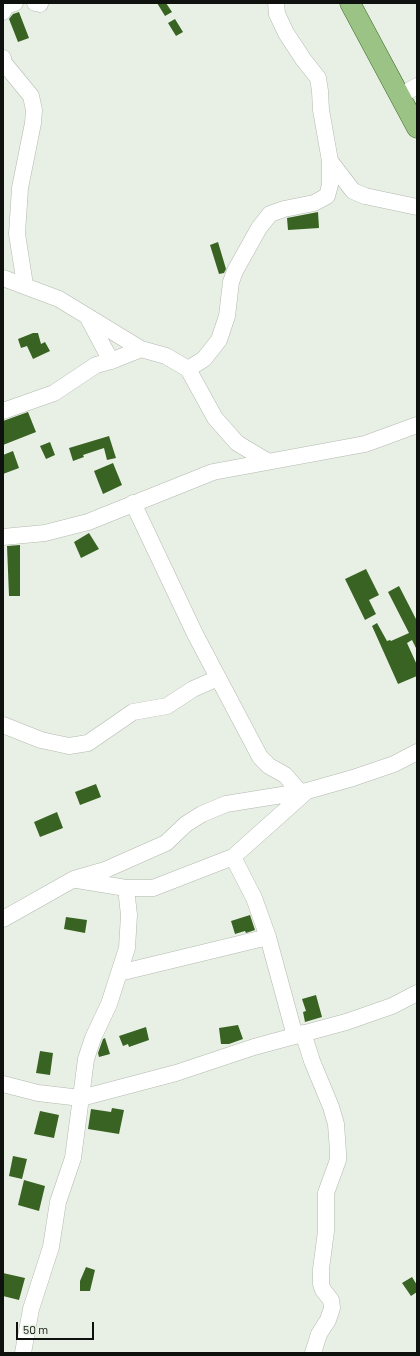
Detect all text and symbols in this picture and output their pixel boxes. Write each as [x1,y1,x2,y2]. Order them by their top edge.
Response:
scale bar [18,1314,96,1340]
text: 50 m [23,1322,48,1336]

